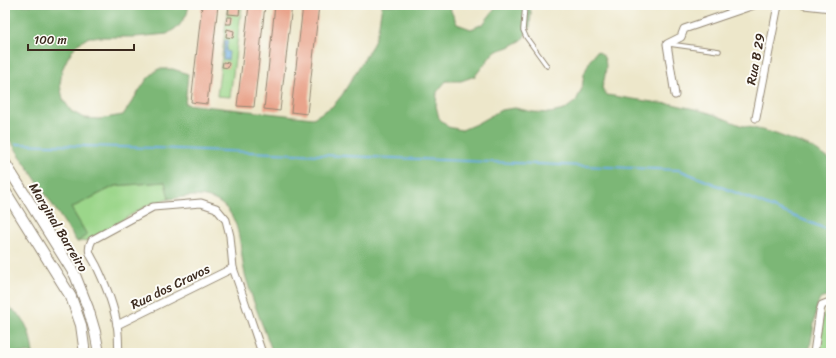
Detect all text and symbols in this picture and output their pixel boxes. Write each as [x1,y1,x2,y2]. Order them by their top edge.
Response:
scale bar [28,26,134,52]
text: 100 m [34,29,67,51]
street label: Rua B 29 [739,31,772,87]
street label: Marginal Barreiro [23,178,95,277]
street label: Rua dos Cravos [127,257,214,316]

